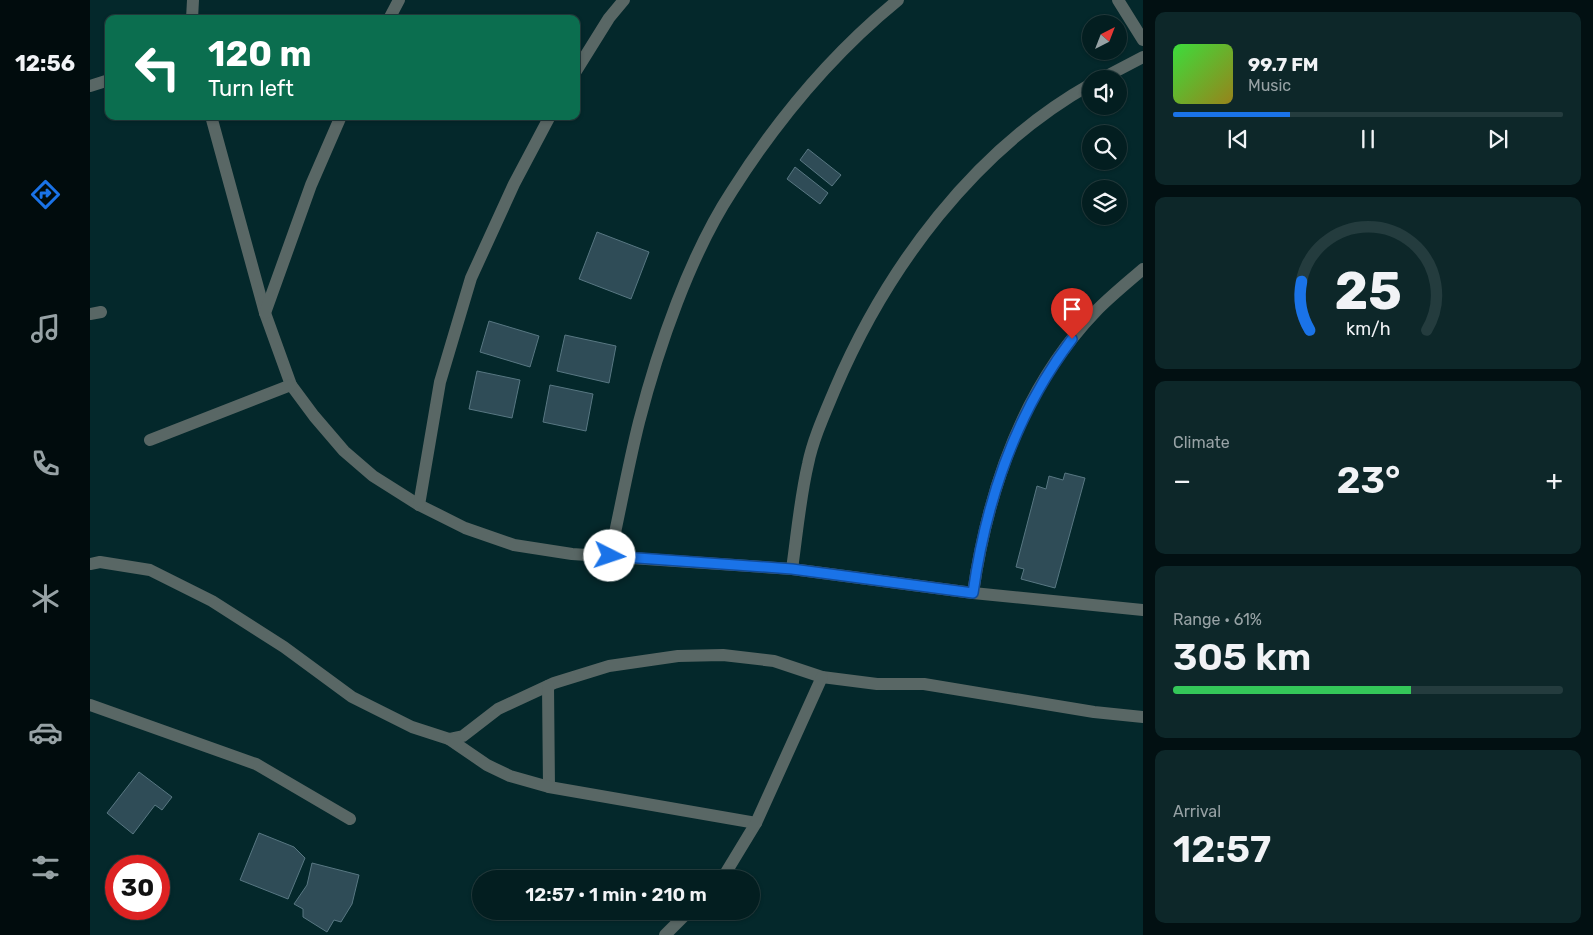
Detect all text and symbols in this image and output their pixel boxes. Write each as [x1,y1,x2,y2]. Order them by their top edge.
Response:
north arrow [1082,15,1128,60]
map controls [1082,15,1127,225]
text: 120 m [208,33,311,75]
icon: left [125,35,190,100]
text: 12:56 [15,50,75,77]
text: 99.7 FM [1248,53,1319,76]
button: sound [1082,70,1127,115]
text: Turn left [208,75,294,102]
text: Music [1248,76,1291,95]
button: search [1082,125,1127,170]
icon: previous [1224,125,1252,153]
icon: pause [1354,125,1382,153]
icon: next [1484,125,1512,153]
icon: directions [28,177,63,212]
button: layers [1082,180,1127,225]
text: 25 [1334,260,1402,322]
pin [1051,288,1093,339]
icon: arrive [1058,295,1086,323]
icon: music [28,311,63,346]
text: km/h [1346,318,1390,339]
text: Climate [1173,433,1230,452]
icon: phone [28,446,63,481]
text: 23° [1336,457,1400,503]
text: − [1173,464,1191,497]
text: + [1546,464,1563,497]
position arrow [583,529,635,581]
icon: climate [28,581,63,616]
text: Range · 61% [1173,610,1262,629]
text: 305 km [1173,634,1311,680]
icon: car [28,715,63,750]
text: Arrival [1173,802,1221,821]
text: 12:57 [1173,826,1271,872]
icon: filters [28,850,63,885]
speed limit sign: 30 [105,855,170,920]
text: 12:57 · 1 min · 210 m [525,883,707,906]

